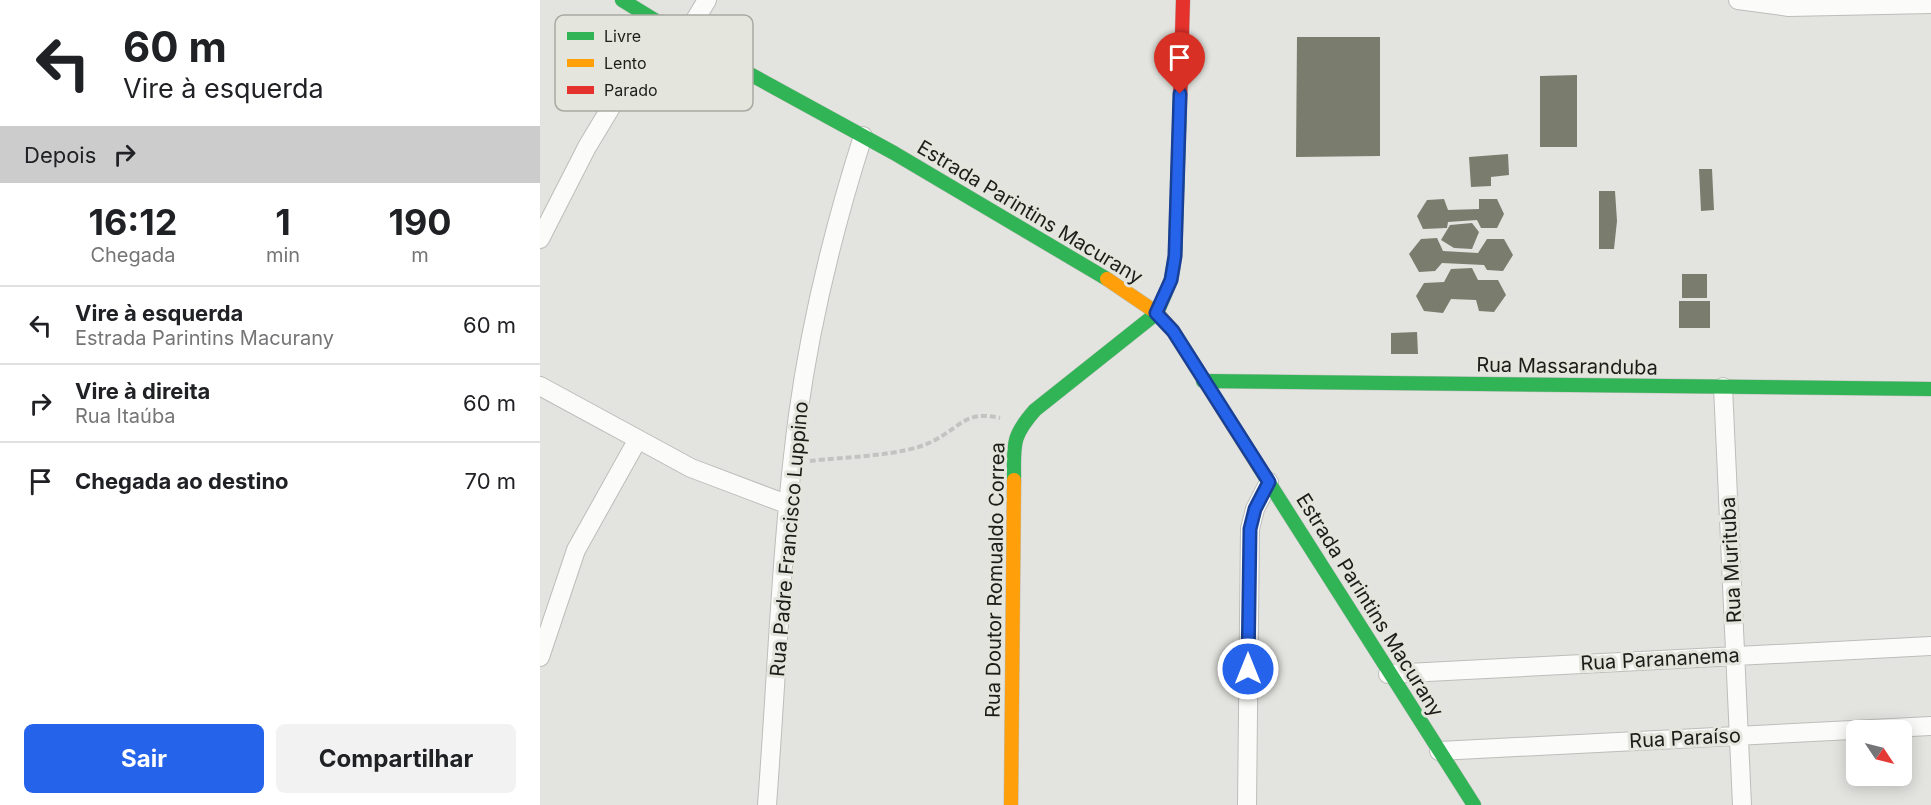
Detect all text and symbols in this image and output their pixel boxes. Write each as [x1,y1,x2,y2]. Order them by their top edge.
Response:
legend [555,15,753,111]
text: 60 m [123,21,227,72]
icon: left [24,24,102,102]
text: Livre [604,26,641,46]
pin [1154,32,1205,94]
icon: arrive [1163,41,1196,74]
text: Lento [604,53,647,73]
text: Vire à esquerda [123,72,324,105]
text: Parado [604,80,658,100]
street label: Estrada Parintins Macurany [913,135,1147,289]
icon: right [108,138,141,171]
text: Depois [24,142,96,168]
text: 16:12 [88,200,178,244]
text: 1 [275,200,291,244]
text: 190 [388,200,452,244]
text: Chegada [90,243,175,267]
text: min [266,243,300,267]
text: m [411,243,429,267]
text: Vire à esquerda [75,300,243,326]
icon: left [24,309,57,342]
text: 60 m [463,312,516,338]
text: Estrada Parintins Macurany [75,326,334,350]
street label: Rua Massaranduba [1476,352,1658,380]
text: Vire à direita [75,378,210,404]
icon: right [24,387,57,420]
text: 60 m [463,390,516,416]
street label: Rua Padre Francisco Luppino [765,400,813,678]
text: Rua Itaúba [75,404,176,428]
street label: Rua Doutor Romualdo Correa [981,442,1009,718]
icon: arrive [24,465,57,498]
text: Chegada ao destino [75,468,289,494]
text: 70 m [465,468,516,494]
street label: Estrada Parintins Macurany [1291,489,1449,721]
street label: Rua Murituba [1716,496,1746,624]
position arrow [1216,637,1280,701]
street label: Rua Parananema [1580,643,1740,675]
north arrow [1846,720,1912,786]
map controls [1846,720,1912,786]
street label: Rua Paraíso [1629,723,1741,753]
button: Sair [24,724,264,793]
button: Compartilhar [276,724,516,793]

